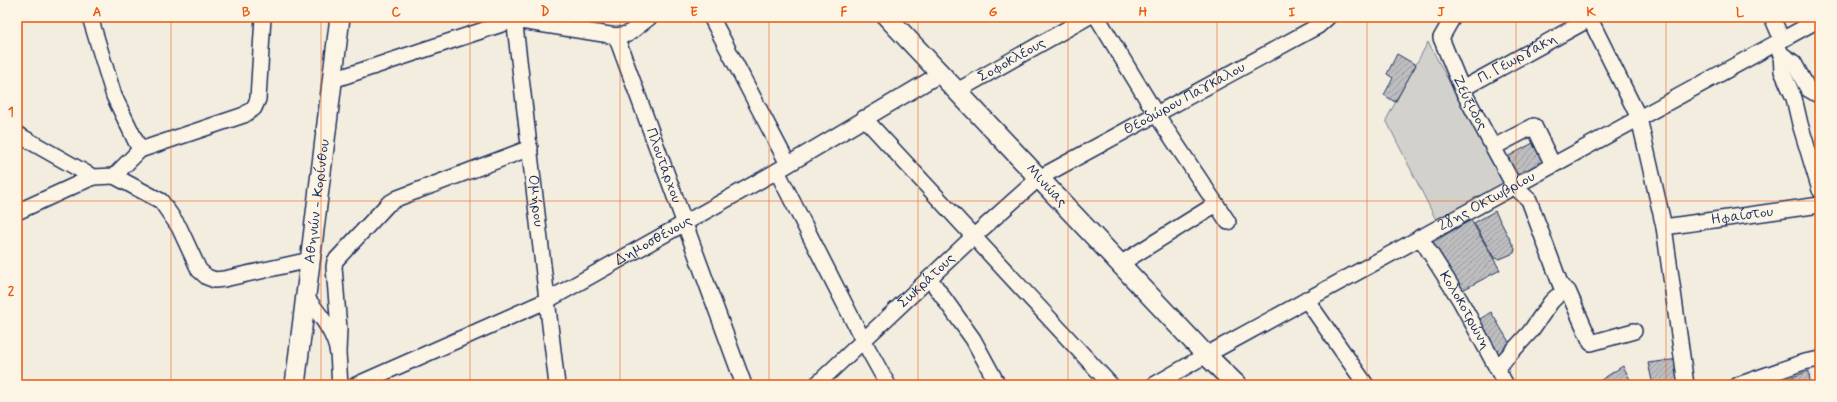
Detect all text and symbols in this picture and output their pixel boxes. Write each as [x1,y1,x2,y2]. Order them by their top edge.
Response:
text: A [93,4,101,21]
text: B [242,4,251,21]
text: C [391,4,401,21]
text: D [541,4,550,21]
text: E [690,4,698,21]
text: F [841,4,848,21]
text: G [989,4,998,21]
text: H [1139,4,1148,21]
text: I [1289,4,1296,21]
text: J [1437,4,1445,21]
text: K [1586,4,1596,21]
text: L [1736,4,1745,21]
street label: Π. Γεωργάκη [1474,29,1561,89]
street label: Σοφοκλέους [974,33,1050,87]
street label: Θεοδώρου Παγκάλου [1120,57,1249,140]
street label: Ζεύξιδος [1447,72,1492,134]
text: 1 [8,104,14,121]
street label: Πλουτάρχου [641,125,687,206]
street label: Αθηνών - Κορίνθου [300,138,335,265]
street label: Μινώας [1021,160,1072,212]
street label: 28ης Οκτωβρίου [1435,167,1539,236]
street label: Ομήρου [522,174,548,228]
street label: Ηφαίστου [1710,202,1775,230]
street label: Δημοσθένους [611,211,696,270]
street label: Σωκράτους [894,249,960,313]
street label: Κολοκοτρώνη [1434,267,1495,353]
text: 2 [8,283,15,300]

